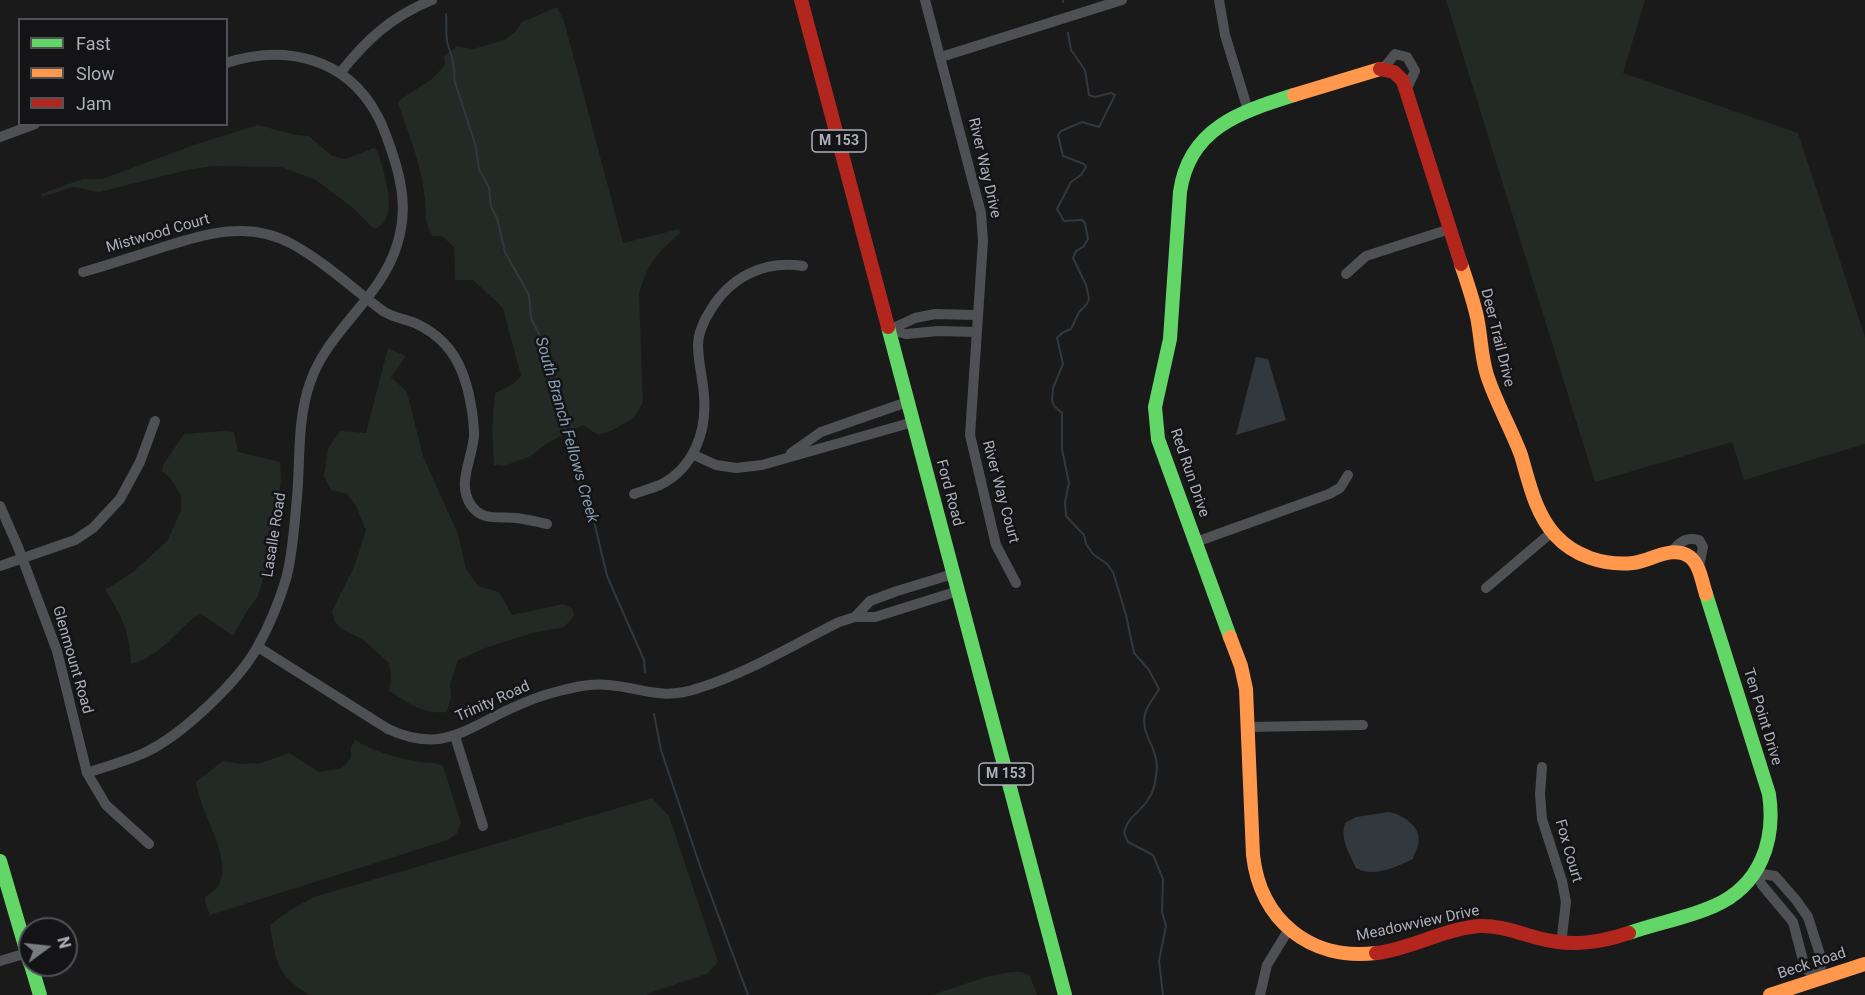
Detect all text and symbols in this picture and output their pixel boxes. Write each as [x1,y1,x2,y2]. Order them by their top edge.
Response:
legend [18,18,228,126]
text: Fast [76,33,111,54]
text: Slow [76,63,115,84]
text: Jam [76,93,112,114]
street label: River Way Drive [964,116,1004,220]
road number: M 153 [812,130,866,152]
street label: Mistwood Court [104,211,212,257]
street label: Deer Trail Drive [1476,287,1518,389]
water label: South Branch Fellows Creek [530,335,602,525]
street label: Red Run Drive [1165,426,1213,520]
street label: River Way Court [978,439,1022,545]
street label: Ford Road [931,458,967,528]
street label: Lasalle Road [259,491,291,579]
street label: Glenmount Road [48,604,96,716]
street label: Ten Point Drive [1739,666,1785,768]
street label: Trinity Road [453,678,533,726]
road number: M 153 [979,763,1033,785]
street label: Fox Court [1550,817,1586,885]
street label: Meadowview Drive [1355,902,1481,946]
north arrow [18,917,78,977]
text: N [53,935,75,951]
street label: Beck Road [1776,944,1848,984]

